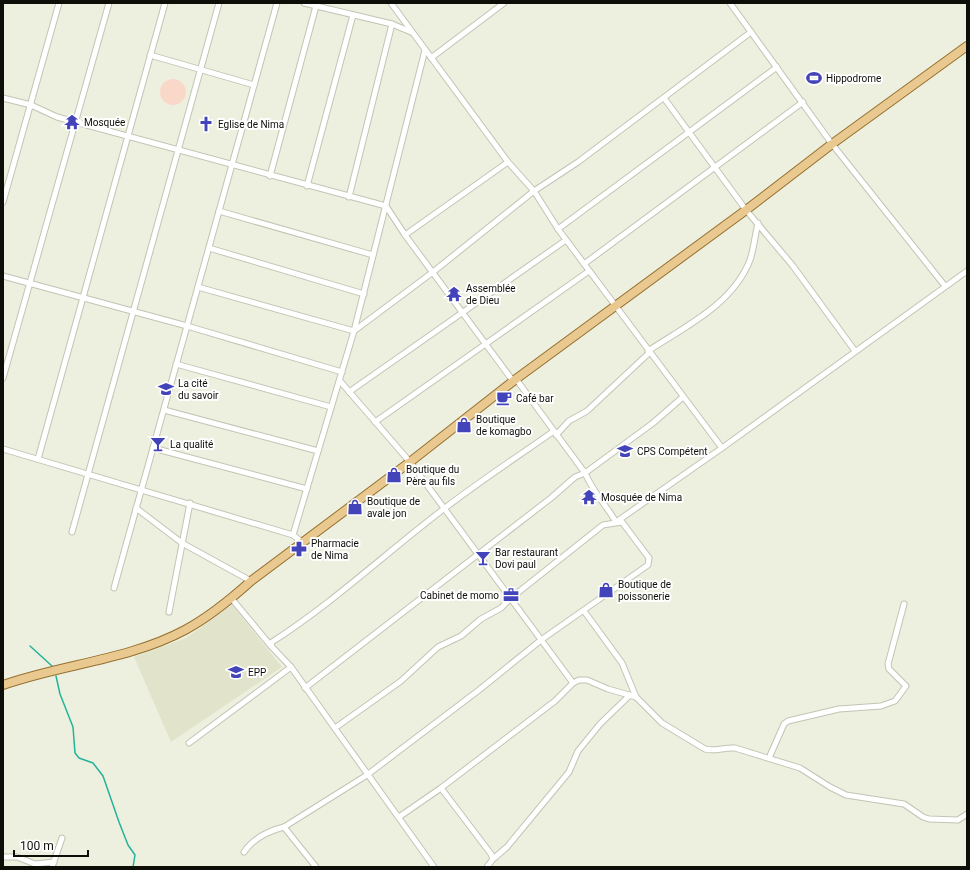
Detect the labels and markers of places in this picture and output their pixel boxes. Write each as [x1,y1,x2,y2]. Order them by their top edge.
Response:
sports icon: Hippodrome [805,69,823,87]
place label: Hippodrome [826,73,881,84]
temple icon: Mosquée [63,113,81,131]
church icon: Eglise de Nima [197,115,215,133]
place label: Mosquée [84,117,125,128]
place label: Eglise de Nima [218,119,284,130]
place label: Assemblée de Dieu [466,283,516,306]
temple icon: Assemblée de Dieu [445,285,463,303]
place label: La cité du savoir [178,378,219,401]
school or university icon: La cité du savoir [157,380,175,398]
cafe icon: Café bar [495,389,513,407]
place label: Café bar [516,393,554,404]
place label: Boutique de komagbo [476,414,532,437]
shop icon: Boutique de komagbo [455,416,473,434]
bar icon: La qualité [149,435,167,453]
place label: La qualité [170,439,213,450]
school or university icon: CPS Compétent [616,442,634,460]
place label: CPS Compétent [637,446,708,457]
place label: Boutique du Père au fils [406,464,459,487]
shop icon: Boutique du Père au fils [385,466,403,484]
temple icon: Mosquée de Nima [580,488,598,506]
place label: Mosquée de Nima [601,492,682,503]
place label: Boutique de avale jon [367,496,420,519]
shop icon: Boutique de avale jon [346,498,364,516]
place label: Pharmacie de Nima [311,538,359,561]
pharmacy icon: Pharmacie de Nima [290,540,308,558]
place label: Bar restaurant Dovi paul [495,547,558,570]
bar icon: Bar restaurant Dovi paul [474,549,492,567]
place label: Boutique de poissonerie [618,579,671,602]
shop icon: Boutique de poissonerie [597,581,615,599]
office icon: Cabinet de momo [502,586,520,604]
place label: Cabinet de momo [420,590,499,601]
school or university icon: EPP [227,663,245,681]
place label: EPP [248,667,266,678]

